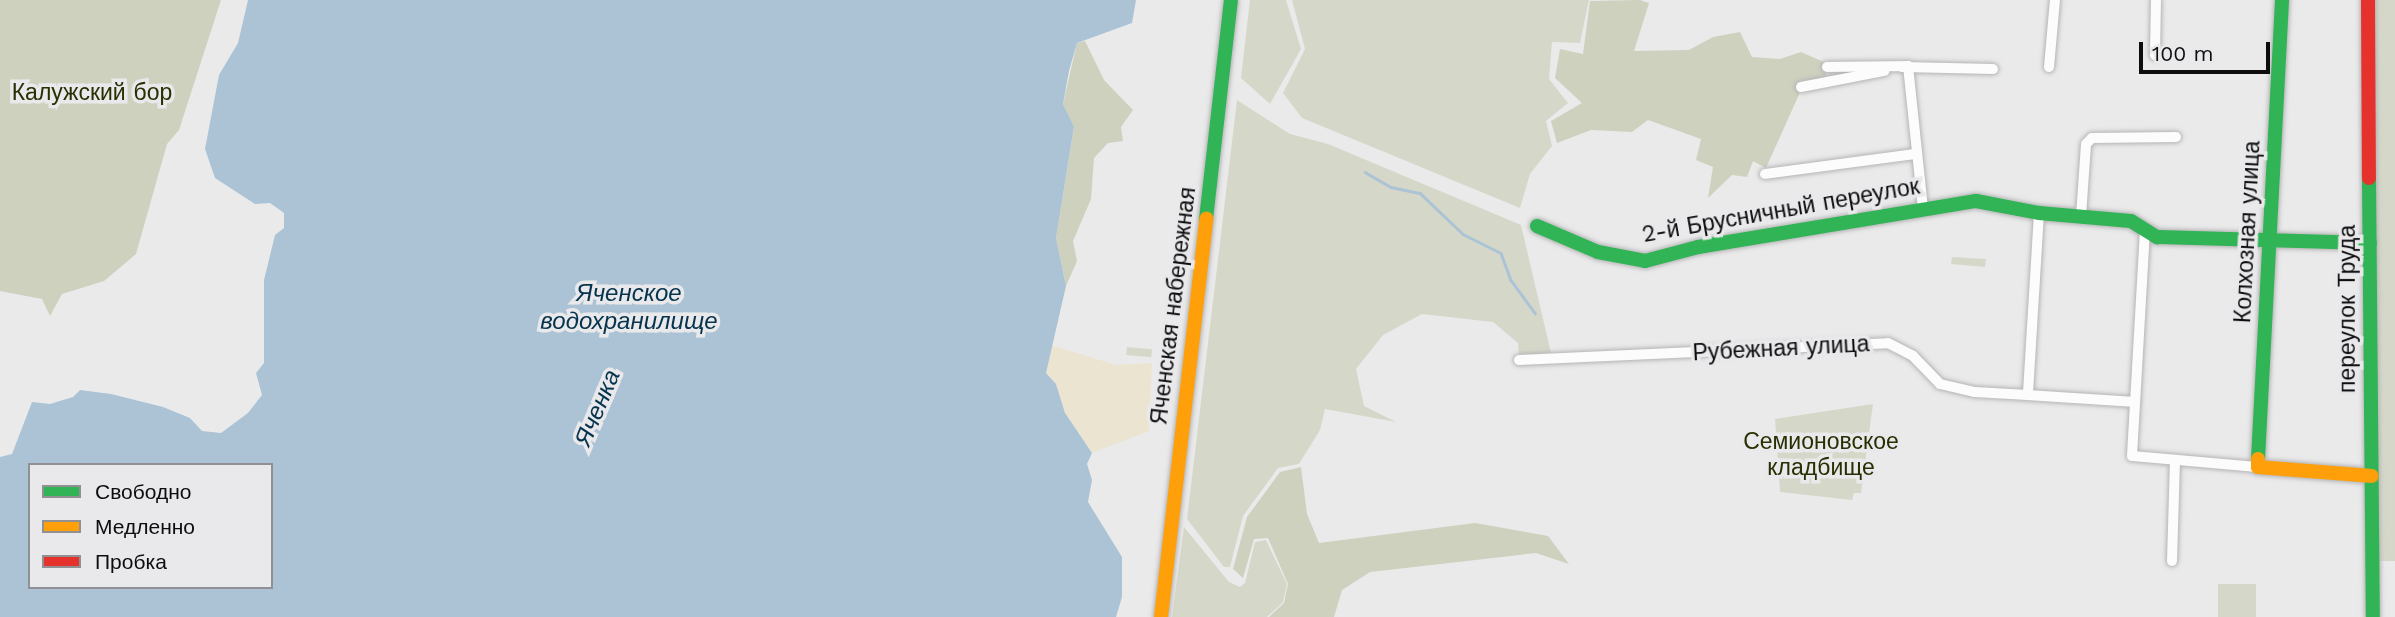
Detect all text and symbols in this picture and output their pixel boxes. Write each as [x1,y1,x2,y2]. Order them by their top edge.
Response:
scale bar [2143,28,2274,72]
text: 100 m [2152,41,2214,66]
park label: Калужский бор [12,79,172,107]
street label: Колхозная улица [2229,140,2267,324]
street label: 2-й Брусничный переулок [1640,173,1922,249]
street label: Яченская набережная [1146,186,1202,426]
street label: переулок Труда [2334,225,2362,393]
water label: Яченское водохранилище [540,280,718,336]
street label: Рубежная улица [1692,331,1870,367]
water label: Яченка [569,366,627,450]
park label: Семионовское кладбище [1743,428,1899,482]
legend [28,463,273,589]
text: Свободно [95,479,192,504]
text: Медленно [95,514,195,539]
text: Пробка [95,549,167,574]

